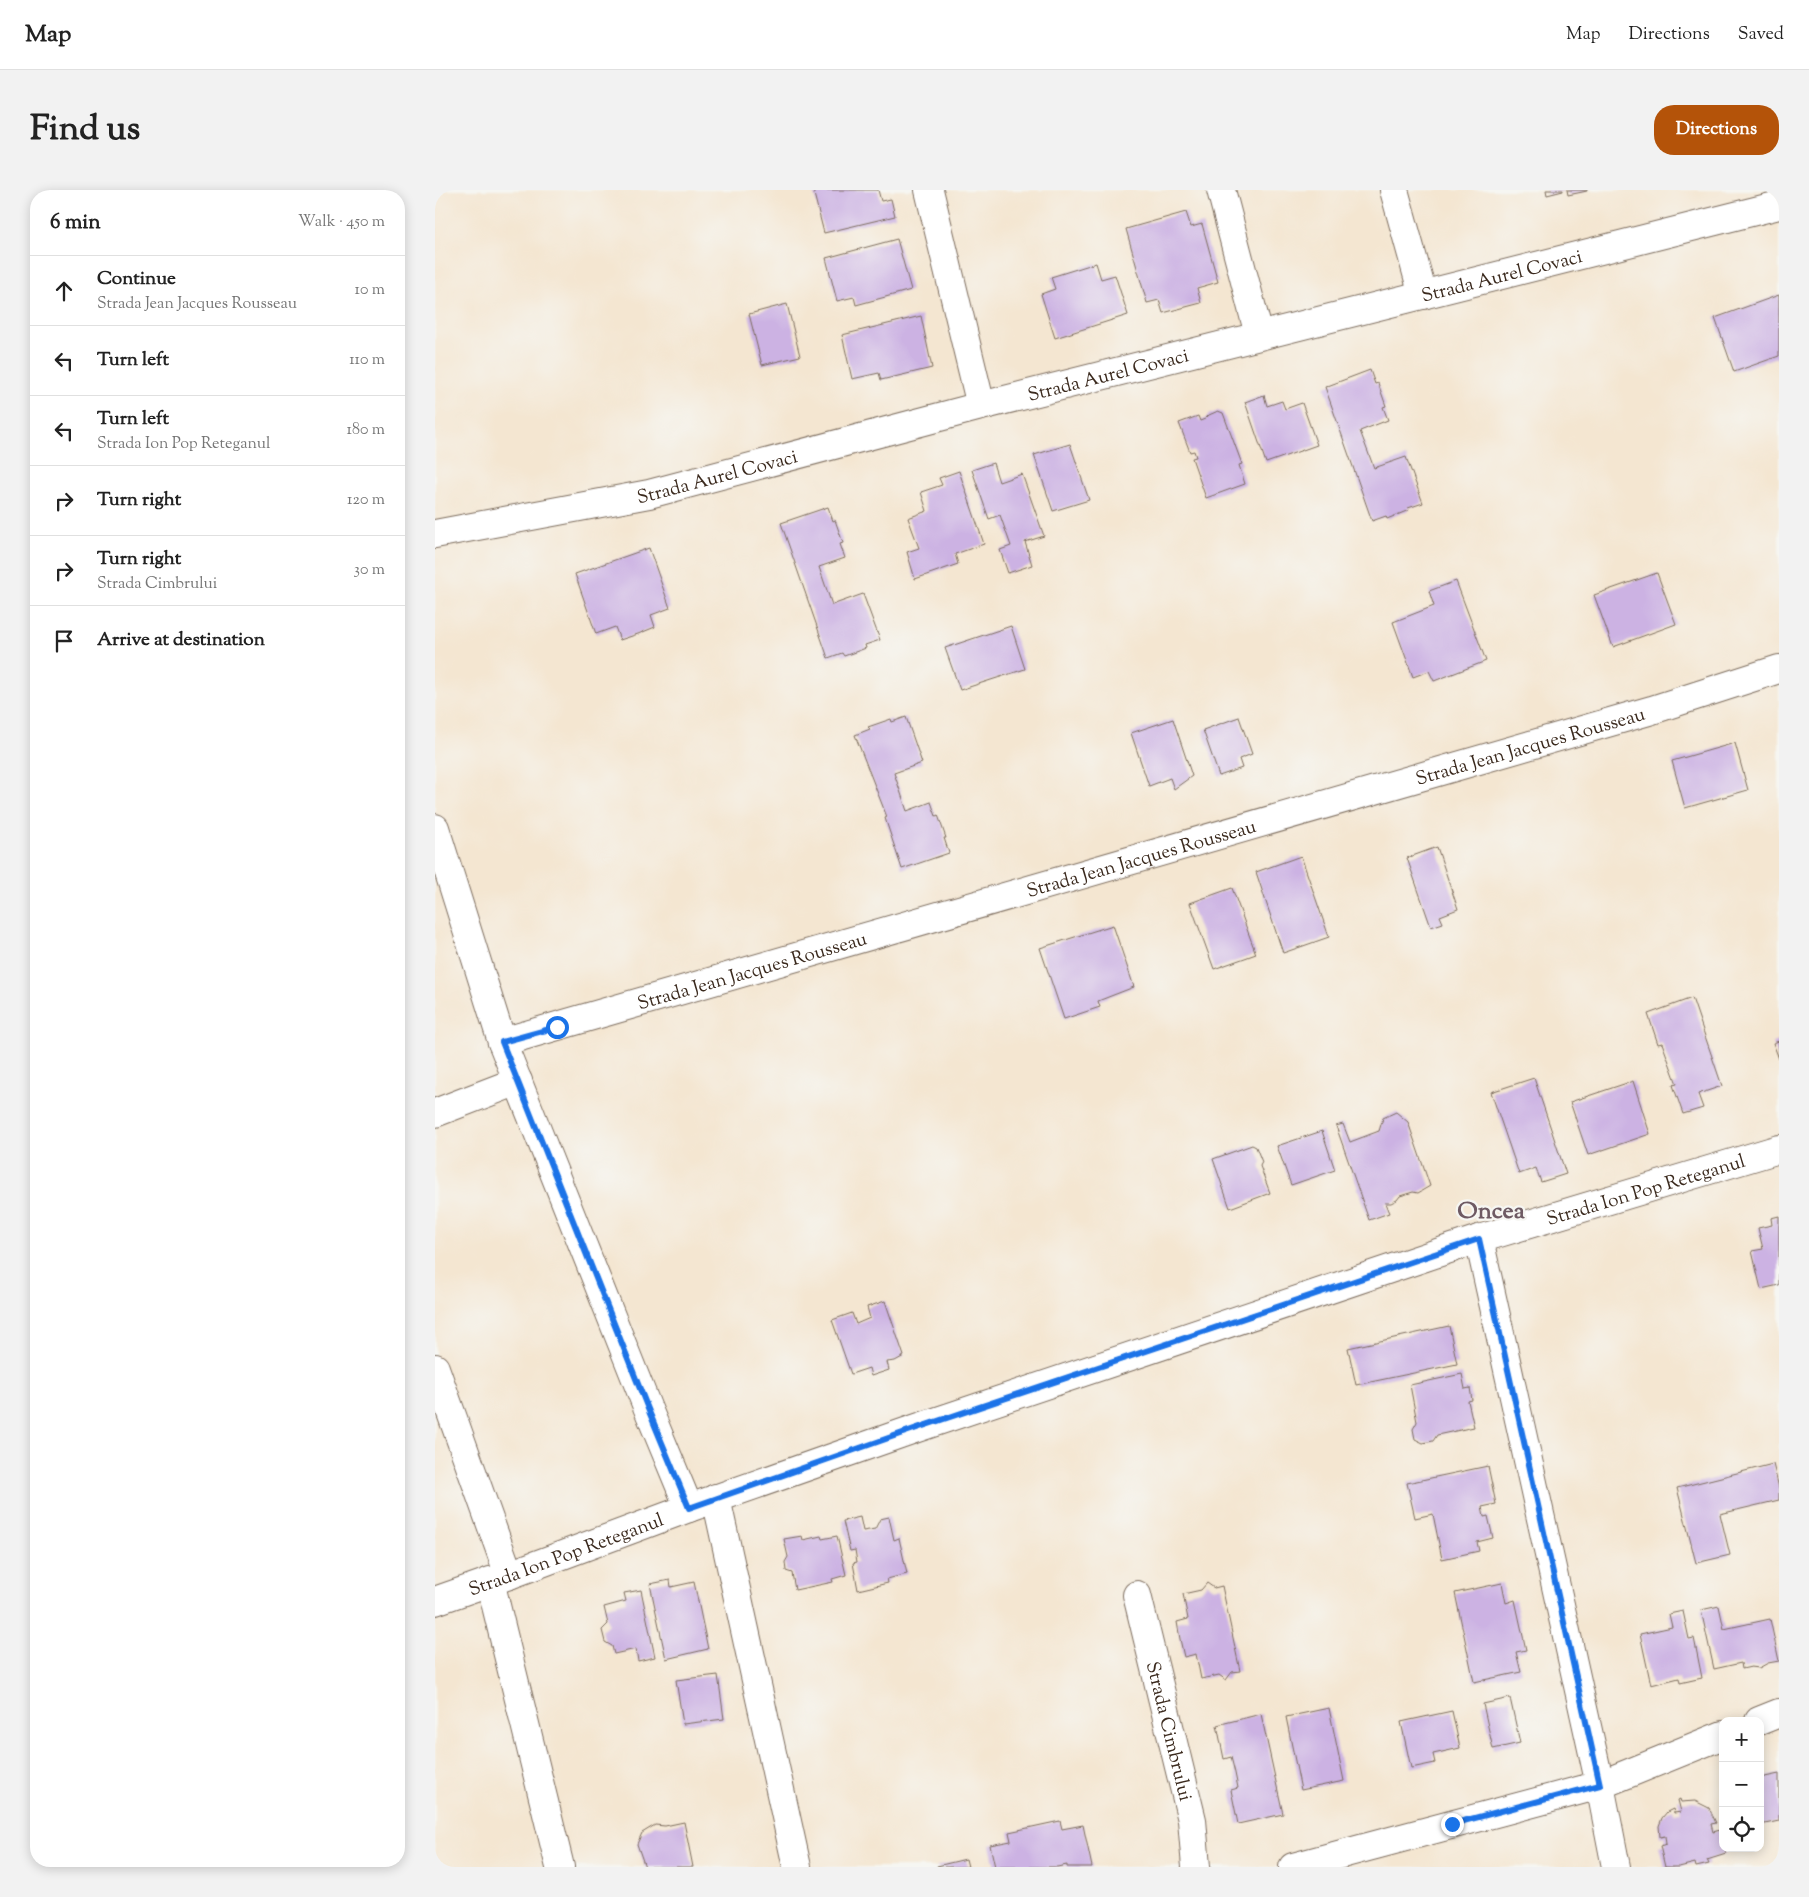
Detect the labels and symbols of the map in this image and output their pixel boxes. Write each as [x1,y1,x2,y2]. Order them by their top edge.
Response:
street label: Strada Aurel Covaci [1419,244,1586,311]
street label: Strada Aurel Covaci [1025,343,1192,410]
street label: Strada Aurel Covaci [635,444,801,512]
street label: Strada Jean Jacques Rousseau [1413,702,1649,794]
street label: Strada Jean Jacques Rousseau [1024,814,1260,906]
street label: Strada Jean Jacques Rousseau [635,926,870,1018]
route start [546,1016,569,1039]
street label: Strada Ion Pop Reteganul [1544,1149,1749,1234]
district label: Oncea [1457,1195,1526,1229]
street label: Strada Ion Pop Reteganul [465,1508,668,1604]
street label: Strada Cimbrului [1138,1659,1198,1804]
route end [1441,1813,1464,1836]

